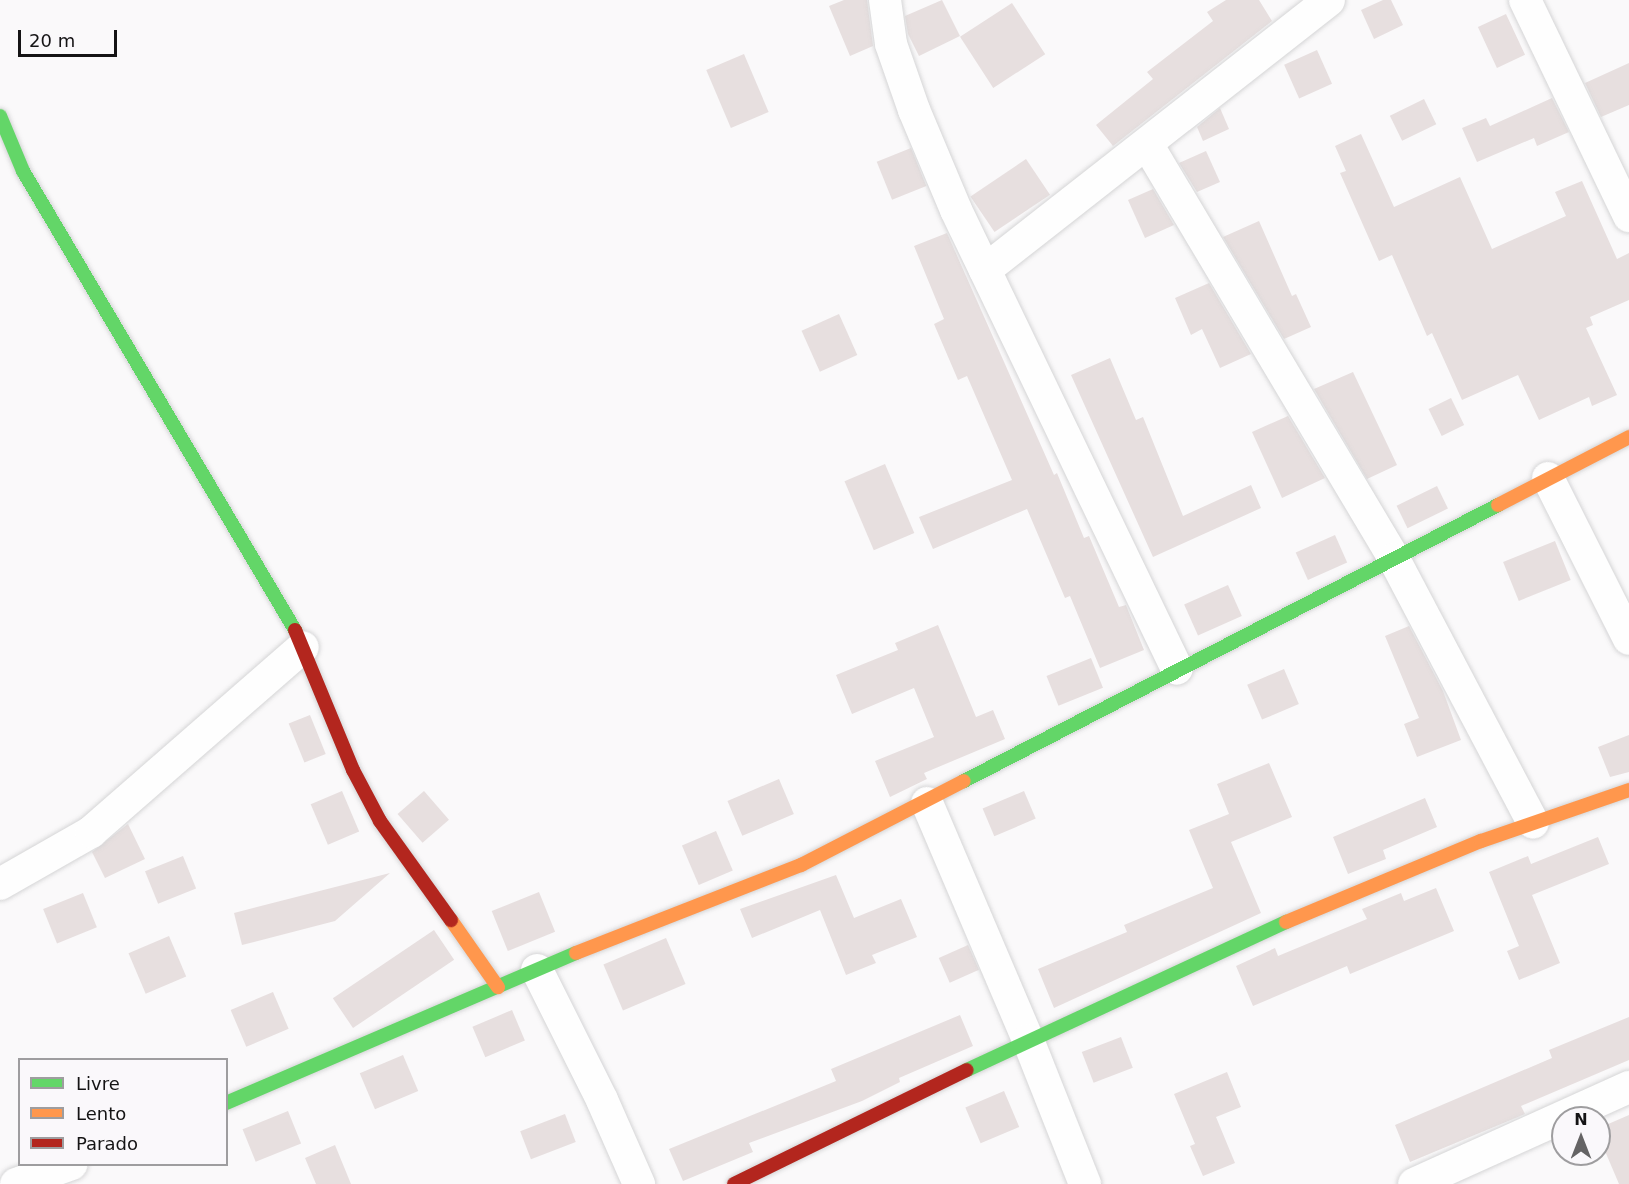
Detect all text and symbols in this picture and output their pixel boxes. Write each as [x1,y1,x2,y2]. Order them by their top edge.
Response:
scale bar [21,18,120,56]
text: 20 m [29,30,75,51]
legend [18,1058,228,1166]
text: Livre [76,1073,120,1094]
text: Lento [76,1103,126,1124]
north arrow [1551,1106,1611,1166]
text: N [1574,1110,1588,1129]
text: Parado [76,1133,138,1154]

